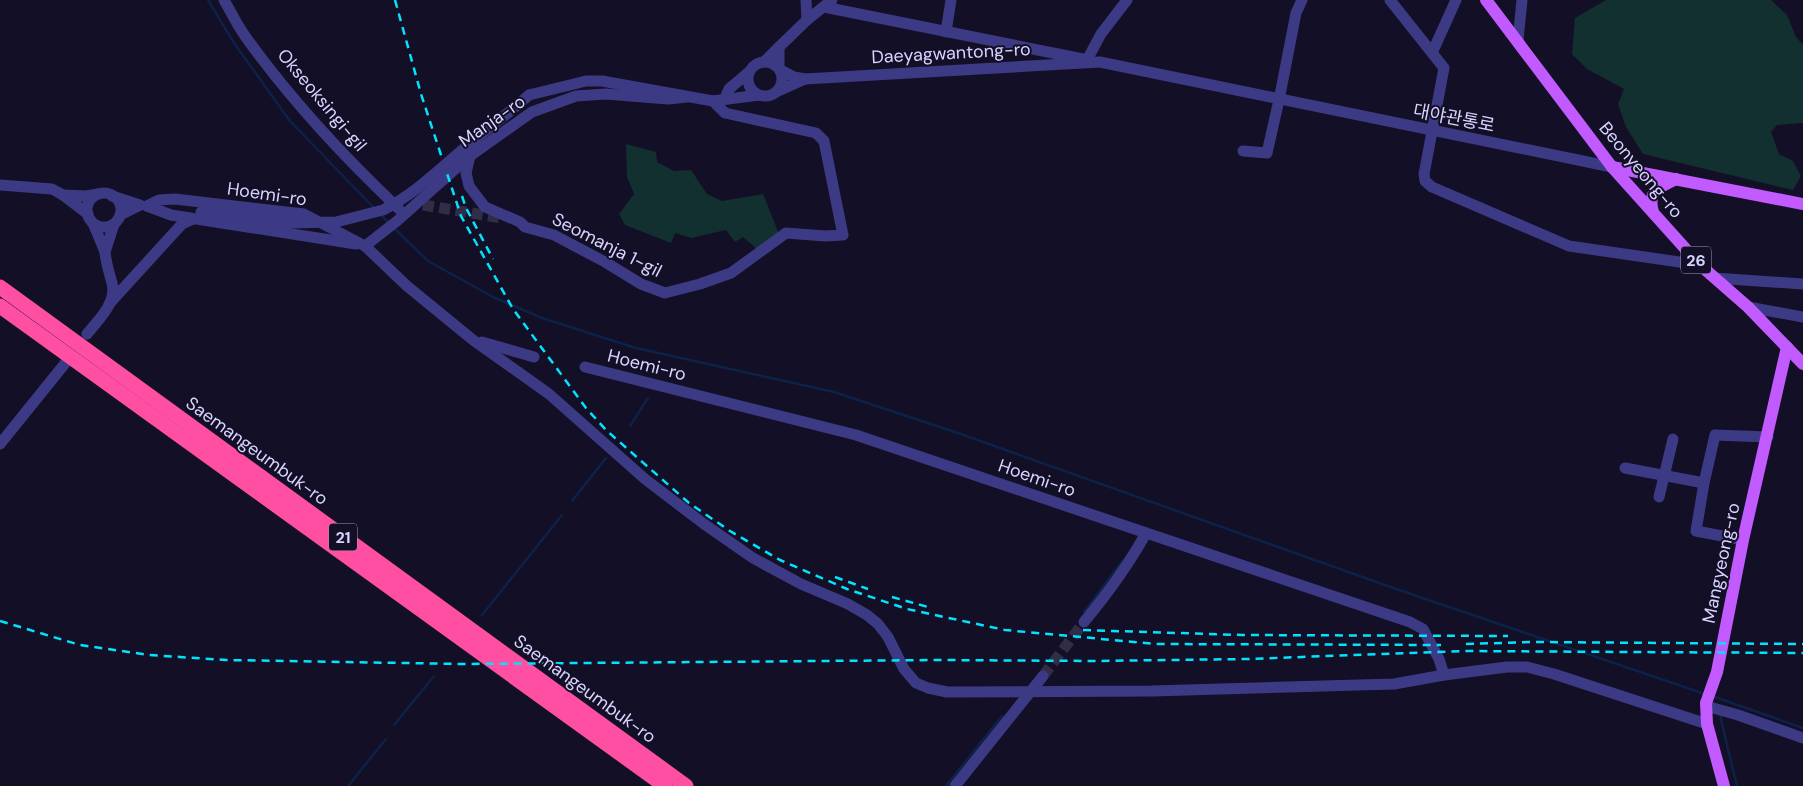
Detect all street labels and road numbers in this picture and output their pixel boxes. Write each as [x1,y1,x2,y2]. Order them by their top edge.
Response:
street label: Daeyagwantong-ro [871,37,1031,69]
street label: Okseoksingi-gil [272,44,372,156]
street label: Manja-ro [454,89,530,153]
street label: 대야관통로 [1411,98,1497,138]
street label: Beonyeong-ro [1594,117,1688,223]
street label: Hoemi-ro [226,177,308,211]
street label: Seomanja 1-gil [548,207,666,283]
road number: 26 [1681,246,1711,274]
street label: Hoemi-ro [605,344,689,386]
street label: Saemangeumbuk-ro [181,391,333,511]
street label: Hoemi-ro [995,454,1079,502]
street label: Mangyeong-ro [1697,501,1745,625]
road number: 21 [329,524,357,550]
street label: Saemangeumbuk-ro [509,629,661,749]

